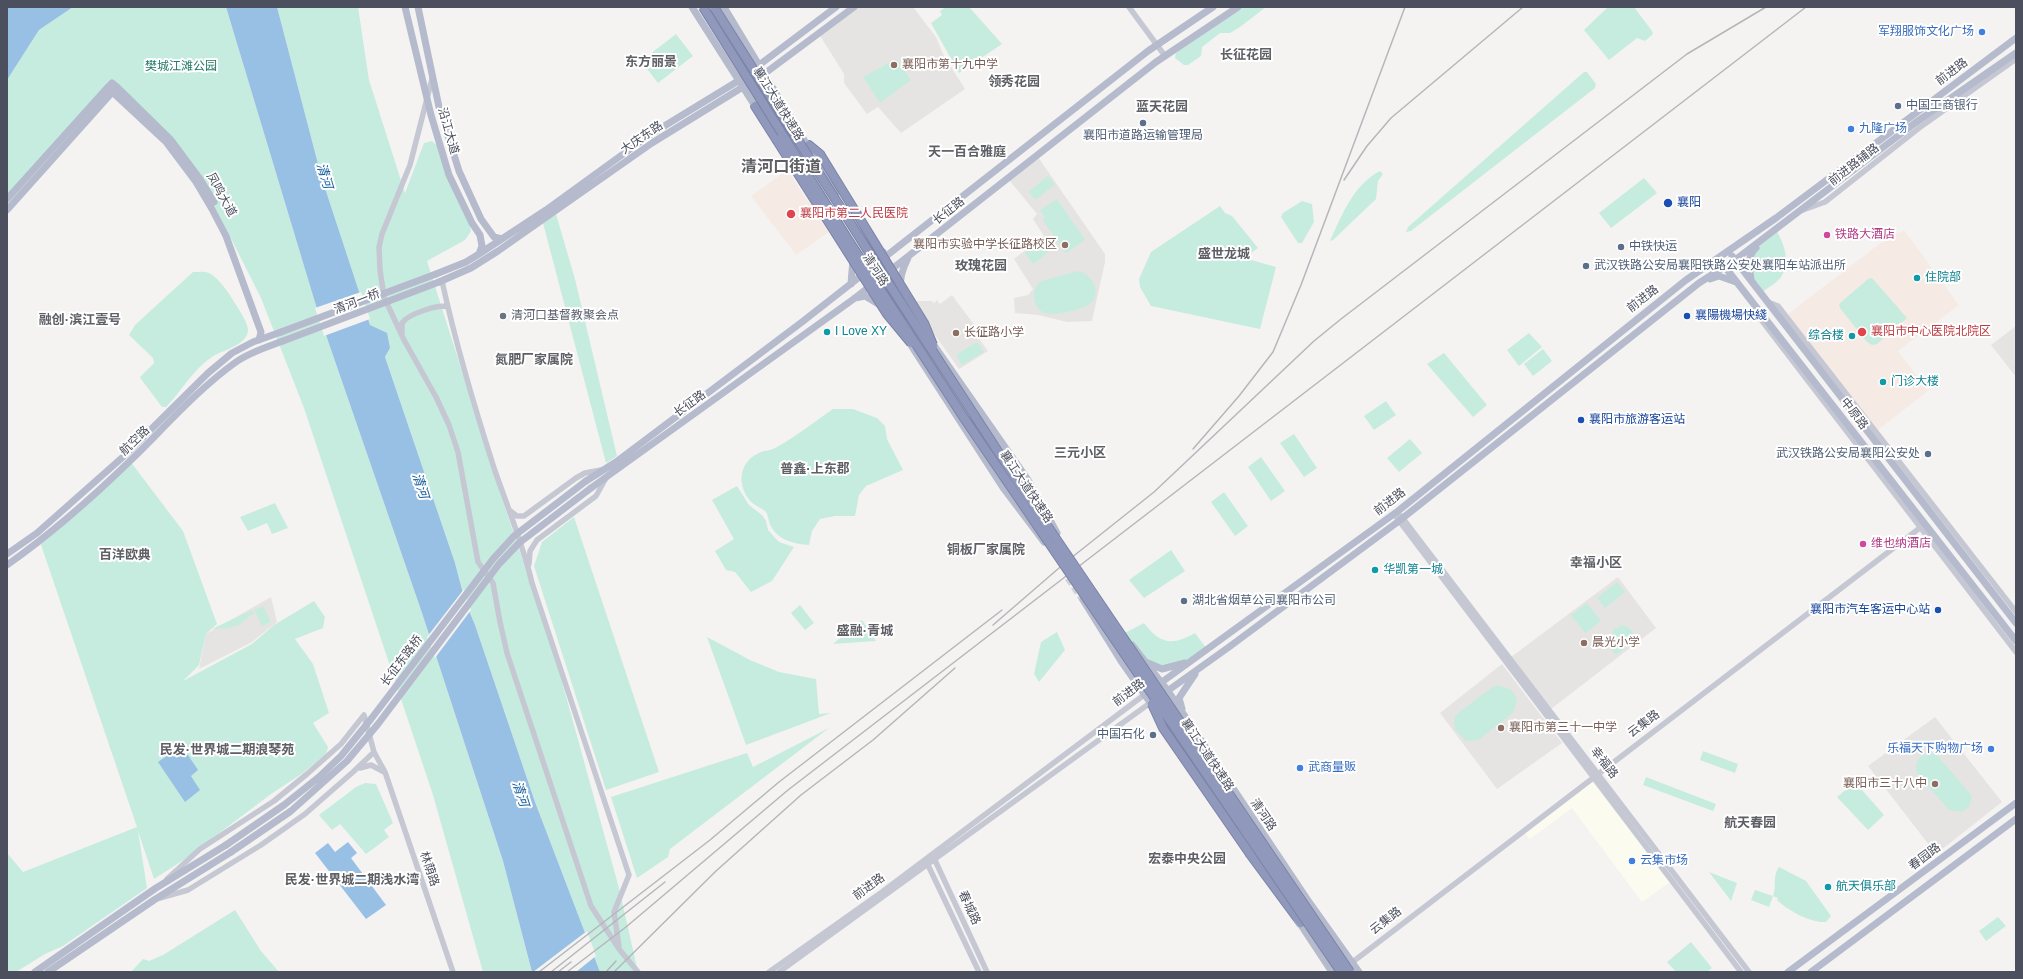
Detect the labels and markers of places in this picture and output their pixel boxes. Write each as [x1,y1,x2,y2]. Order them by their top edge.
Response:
place label: 军翔服饰文化广场 [1878,25,1974,39]
marker: 军翔服饰文化广场 [1977,27,1987,37]
place label: 襄阳市第十九中学 [902,58,998,72]
marker: 襄阳市第十九中学 [889,60,899,70]
place label: 中国工商银行 [1906,99,1978,113]
marker: 中国工商银行 [1893,101,1903,111]
marker: 襄阳市道路运输管理局 [1138,118,1148,128]
place label: 九隆广场 [1859,122,1907,136]
marker: 九隆广场 [1846,124,1856,134]
place label: 襄阳市道路运输管理局 [1083,129,1203,143]
place label: 襄阳 [1677,196,1701,210]
marker: 襄阳 [1662,197,1674,209]
place label: 襄阳市第二人民医院 [800,207,908,221]
marker: 襄阳市第二人民医院 [785,208,797,220]
place label: 铁路大酒店 [1835,228,1895,242]
marker: 铁路大酒店 [1822,230,1832,240]
place label: 襄阳市实验中学长征路校区 [913,238,1057,252]
marker: 襄阳市实验中学长征路校区 [1060,240,1070,250]
place label: 中铁快运 [1629,240,1677,254]
marker: 中铁快运 [1616,242,1626,252]
place label: 武汉铁路公安局襄阳铁路公安处襄阳车站派出所 [1594,259,1846,273]
marker: 武汉铁路公安局襄阳铁路公安处襄阳车站派出所 [1581,261,1591,271]
place label: 住院部 [1925,271,1961,285]
marker: 住院部 [1912,273,1922,283]
place label: 清河口基督教聚会点 [511,309,619,323]
place label: 襄陽機場快綫 [1695,309,1767,323]
marker: 清河口基督教聚会点 [498,311,508,321]
marker: 襄陽機場快綫 [1682,311,1692,321]
place label: I Love XY [835,325,887,339]
place label: 襄阳市中心医院北院区 [1871,325,1991,339]
place label: 长征路小学 [964,326,1024,340]
marker: 襄阳市中心医院北院区 [1856,326,1868,338]
marker: I Love XY [822,327,832,337]
marker: 长征路小学 [951,328,961,338]
place label: 综合楼 [1808,329,1844,343]
marker: 综合楼 [1847,331,1857,341]
place label: 门诊大楼 [1891,375,1939,389]
marker: 门诊大楼 [1878,377,1888,387]
place label: 襄阳市旅游客运站 [1589,413,1685,427]
marker: 襄阳市旅游客运站 [1576,415,1586,425]
place label: 武汉铁路公安局襄阳公安处 [1776,447,1920,461]
marker: 武汉铁路公安局襄阳公安处 [1923,449,1933,459]
place label: 维也纳酒店 [1871,537,1931,551]
marker: 维也纳酒店 [1858,539,1868,549]
place label: 华凯第一城 [1383,563,1443,577]
marker: 华凯第一城 [1370,565,1380,575]
place label: 湖北省烟草公司襄阳市公司 [1192,594,1336,608]
marker: 湖北省烟草公司襄阳市公司 [1179,596,1189,606]
place label: 襄阳市汽车客运中心站 [1810,603,1930,617]
marker: 襄阳市汽车客运中心站 [1933,605,1943,615]
place label: 晨光小学 [1592,636,1640,650]
marker: 晨光小学 [1579,638,1589,648]
place label: 襄阳市第三十一中学 [1509,721,1617,735]
marker: 襄阳市第三十一中学 [1496,723,1506,733]
place label: 中国石化 [1097,728,1145,742]
marker: 中国石化 [1148,730,1158,740]
place label: 乐福天下购物广场 [1887,742,1983,756]
marker: 乐福天下购物广场 [1986,744,1996,754]
place label: 武商量贩 [1308,761,1356,775]
marker: 武商量贩 [1295,763,1305,773]
place label: 襄阳市三十八中 [1843,777,1927,791]
marker: 襄阳市三十八中 [1930,779,1940,789]
place label: 云集市场 [1640,854,1688,868]
marker: 云集市场 [1627,856,1637,866]
place label: 航天俱乐部 [1836,880,1896,894]
marker: 航天俱乐部 [1823,882,1833,892]

